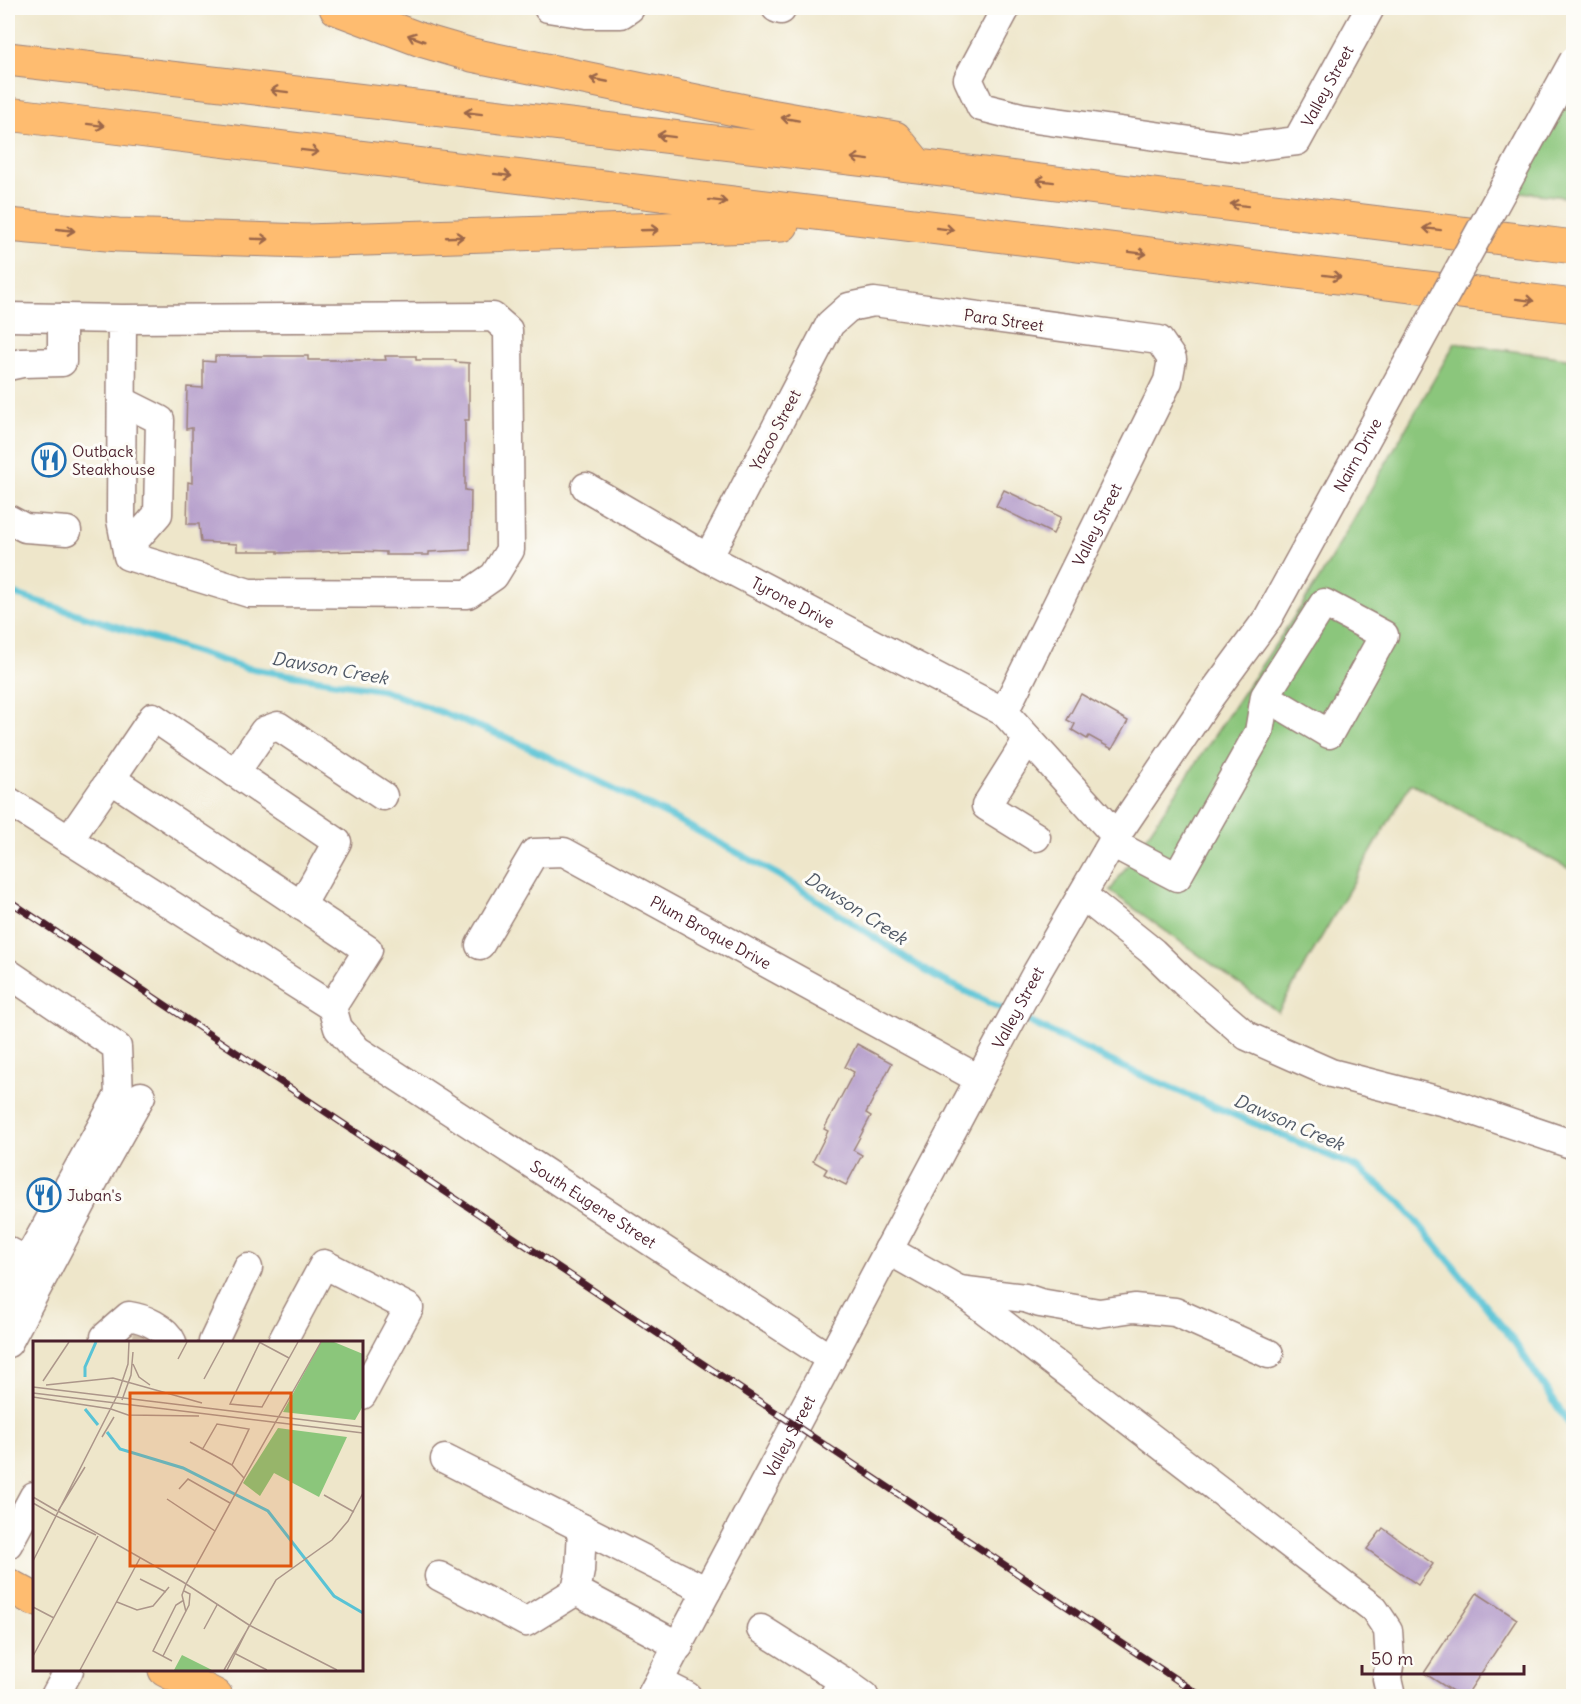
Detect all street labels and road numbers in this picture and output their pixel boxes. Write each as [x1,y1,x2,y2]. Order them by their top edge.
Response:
street label: Valley Street [1297,41,1358,130]
street label: Para Street [963,305,1046,336]
street label: Yazoo Street [745,386,805,474]
street label: Nairn Drive [1329,415,1386,495]
street label: Valley Street [1068,479,1126,569]
street label: Tyrone Drive [748,572,838,632]
street label: Plum Broque Drive [647,891,775,973]
street label: Valley Street [988,963,1048,1052]
street label: South Eugene Street [527,1156,661,1253]
street label: Valley Street [759,1392,819,1481]

